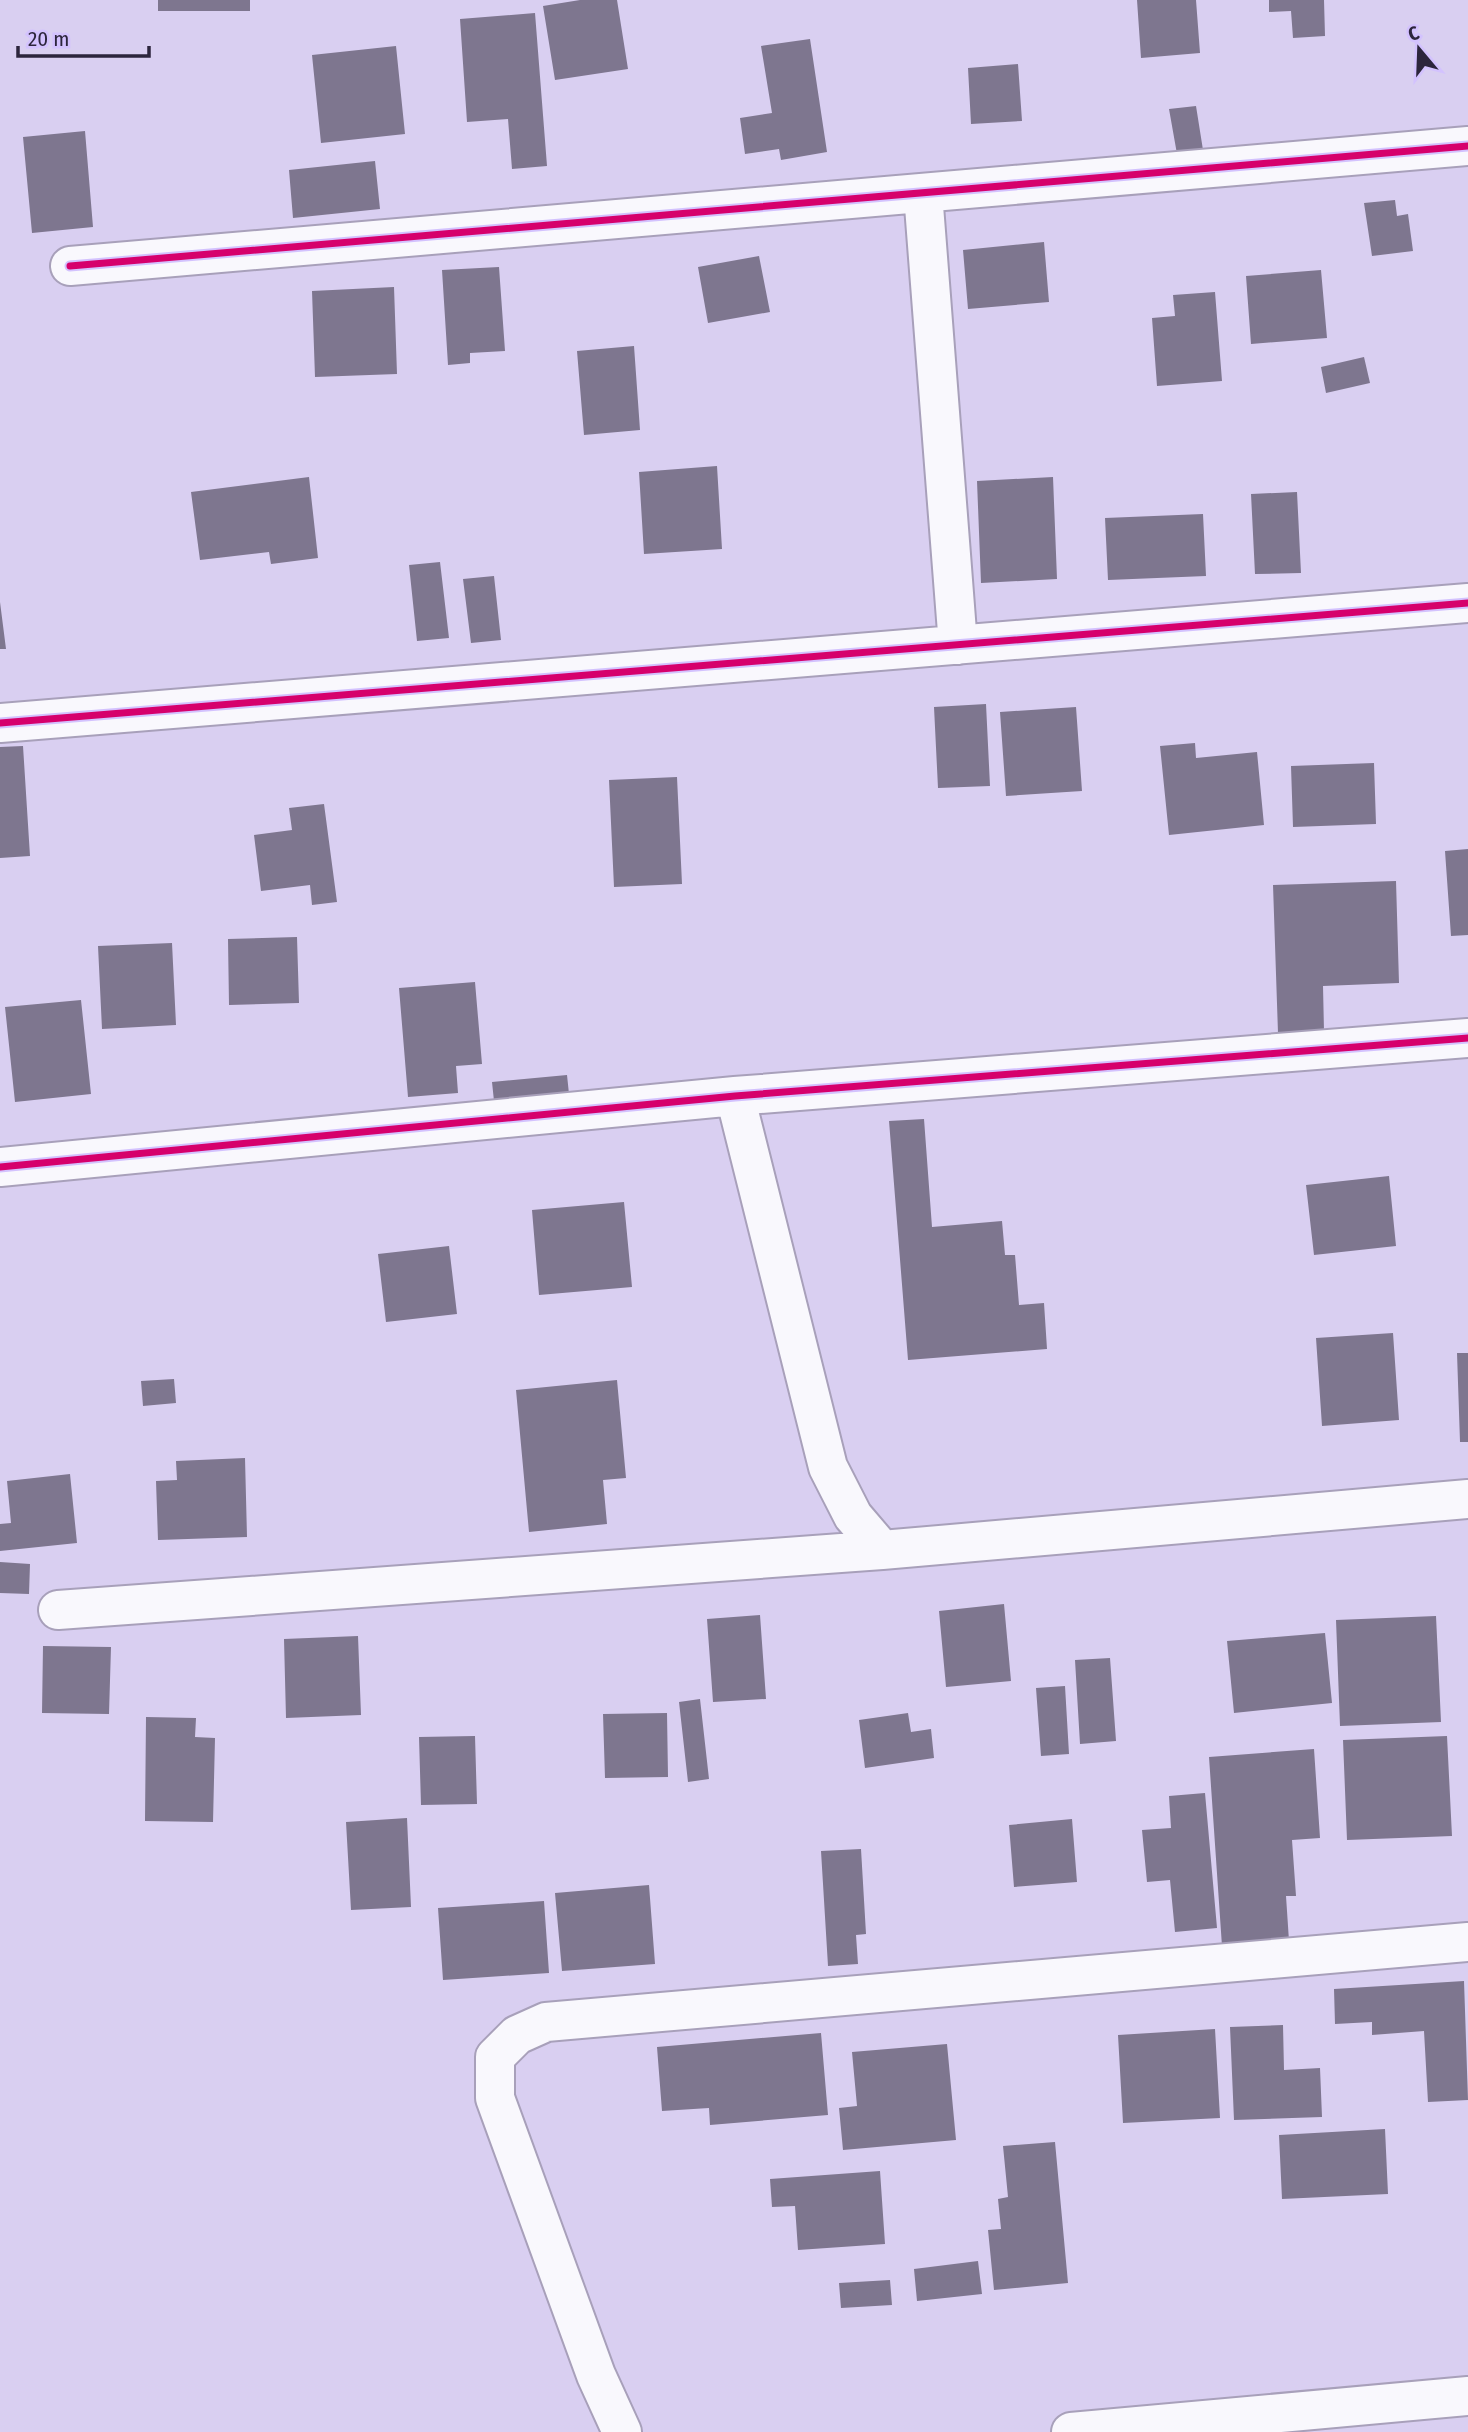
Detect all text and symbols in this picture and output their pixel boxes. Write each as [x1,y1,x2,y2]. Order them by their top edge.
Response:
scale bar [18,14,149,58]
north arrow [1384,14,1454,84]
text: С [1405,21,1422,46]
text: 20 m [28,26,69,52]

